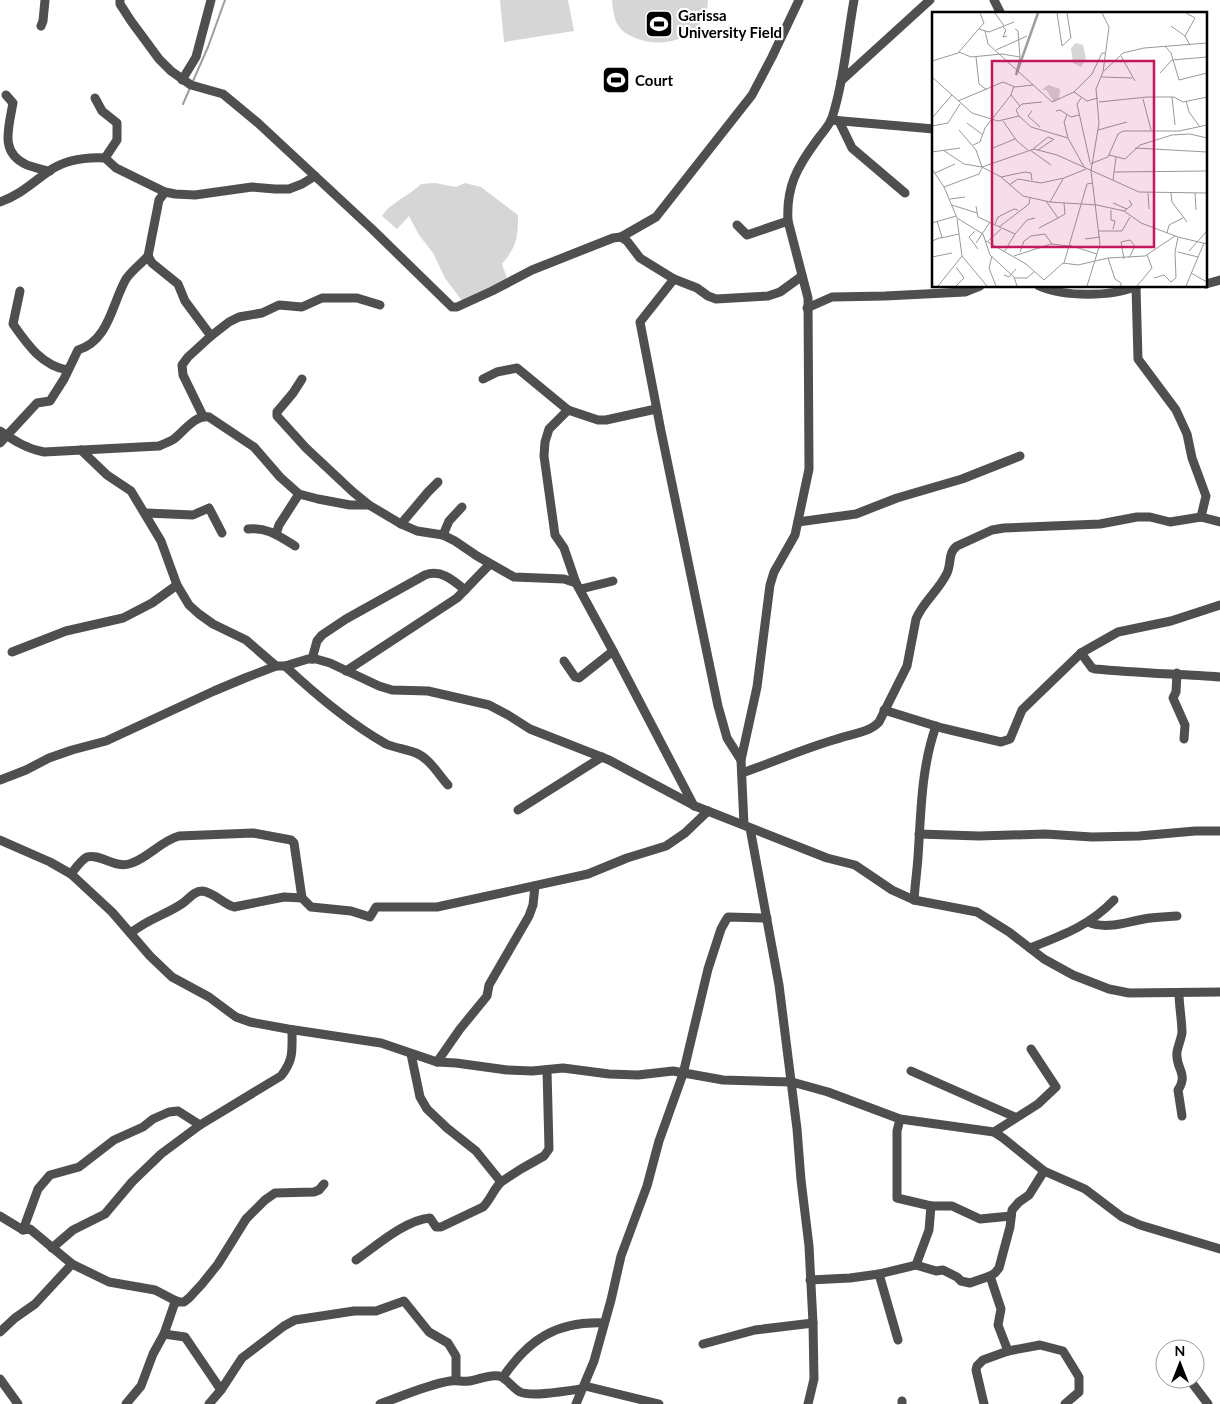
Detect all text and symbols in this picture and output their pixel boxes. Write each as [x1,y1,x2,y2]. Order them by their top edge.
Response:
place label: Garissa University Field [678,6,782,41]
sports icon: Garissa University Field [644,9,674,39]
inset map [932,12,1208,288]
sports icon: Court [601,65,631,95]
place label: Court [635,71,673,89]
north arrow [1155,1339,1205,1389]
text: N [1175,1342,1185,1359]

